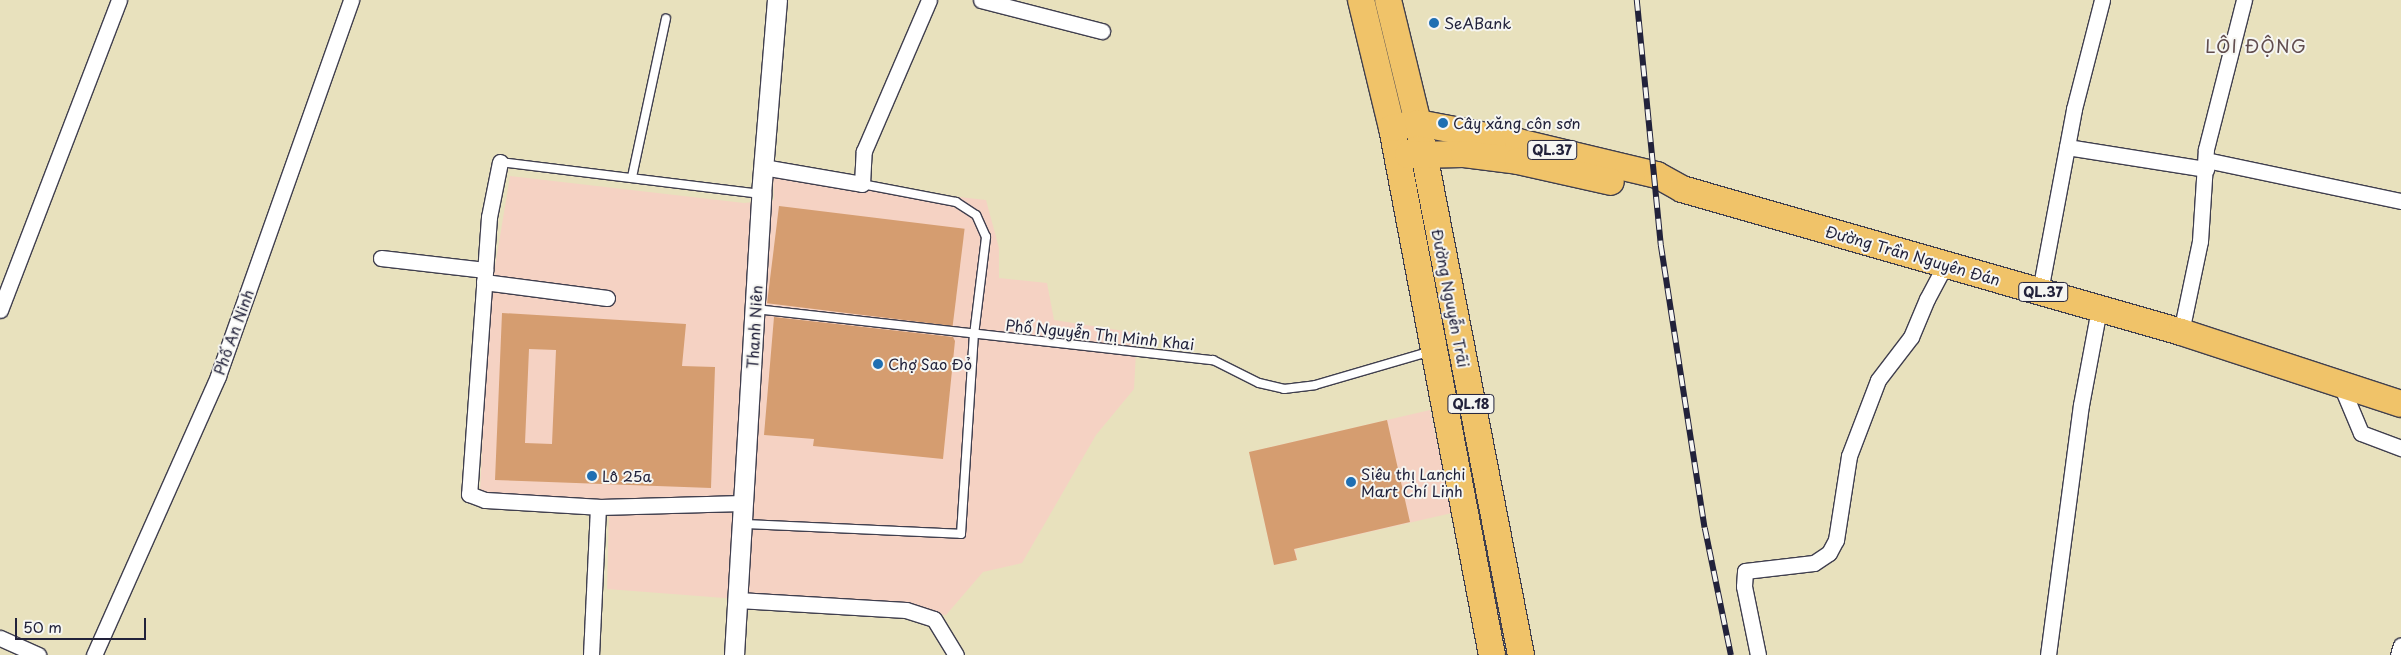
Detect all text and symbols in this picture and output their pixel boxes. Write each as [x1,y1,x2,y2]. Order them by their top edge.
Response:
place label: SeABank [1444,14,1511,32]
marker: SeABank [1428,17,1440,29]
district label: LÔI ĐỘNG [2204,35,2308,57]
place label: Cây xăng côn sơn [1453,114,1580,132]
marker: Cây xăng côn sơn [1437,117,1449,129]
road number: QL.37 [1527,138,1577,162]
street label: Đường Trần Nguyên Đán [1823,221,2003,289]
street label: Đường Nguyễn Trãi [1429,227,1473,369]
road number: QL.37 [2018,280,2068,304]
street label: Thanh Niên [743,285,765,369]
street label: Phố An Ninh [209,287,257,377]
street label: Phố Nguyễn Thị Minh Khai [1004,315,1196,353]
place label: Chợ Sao Đỏ [888,355,974,373]
marker: Chợ Sao Đỏ [872,358,884,370]
road number: QL.18 [1447,392,1495,416]
place label: Siêu thị Lanchi Mart Chí Linh [1361,464,1466,499]
place label: Lô 25a [602,467,653,485]
marker: Lô 25a [586,470,598,482]
marker: Siêu thị Lanchi Mart Chí Linh [1345,476,1357,488]
scale bar [18,608,149,640]
text: 50 m [23,615,62,638]

